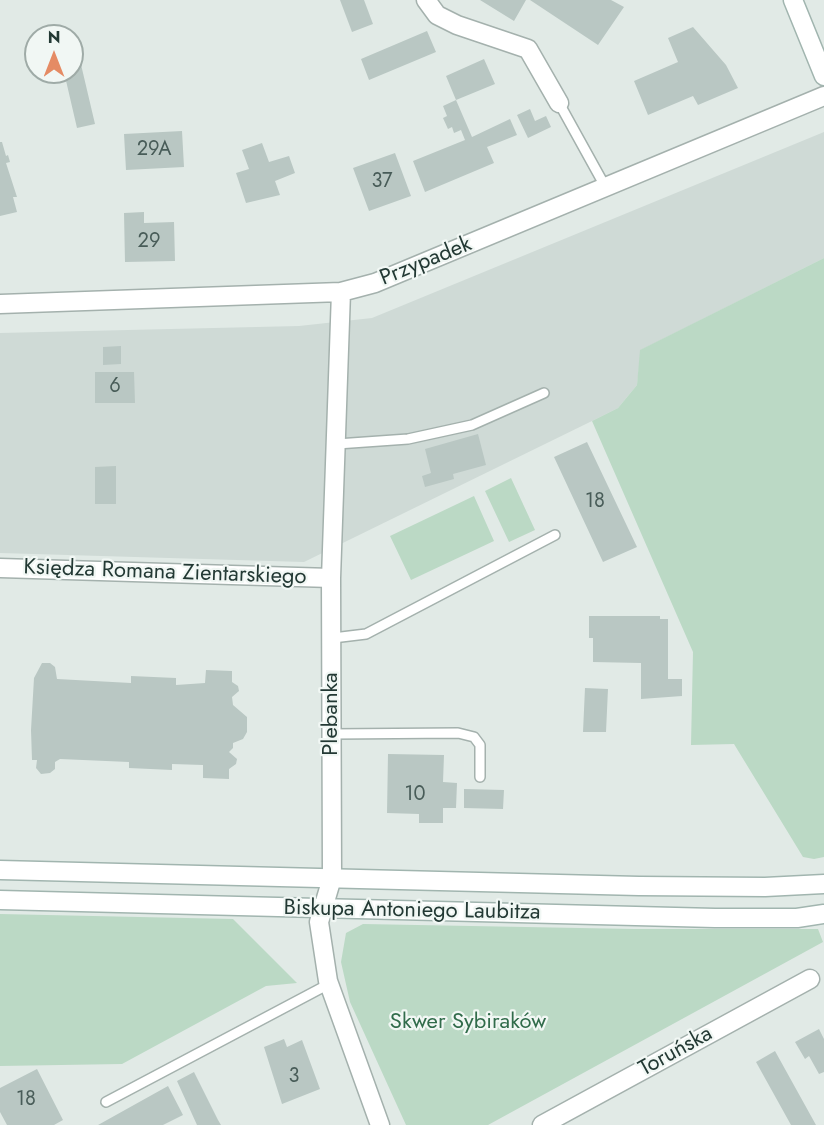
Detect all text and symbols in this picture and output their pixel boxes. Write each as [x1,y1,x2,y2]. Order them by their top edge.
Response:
north arrow [24,24,84,84]
text: N [48,26,60,49]
house number: 29A [137,138,171,162]
house number: 37 [371,170,393,194]
house number: 29 [138,230,160,254]
street label: Przypadek [376,232,476,292]
house number: 6 [109,375,121,399]
house number: 18 [585,490,605,514]
street label: Księdza Romana Zientarskiego [23,555,307,591]
street label: Plebanka [319,672,345,756]
house number: 10 [405,783,425,807]
street label: Biskupa Antoniego Laubitza [283,896,541,926]
park label: Skwer Sybiraków [390,1010,546,1036]
street label: Toruńska [635,1021,717,1083]
house number: 3 [289,1065,299,1089]
house number: 18 [16,1088,36,1112]

